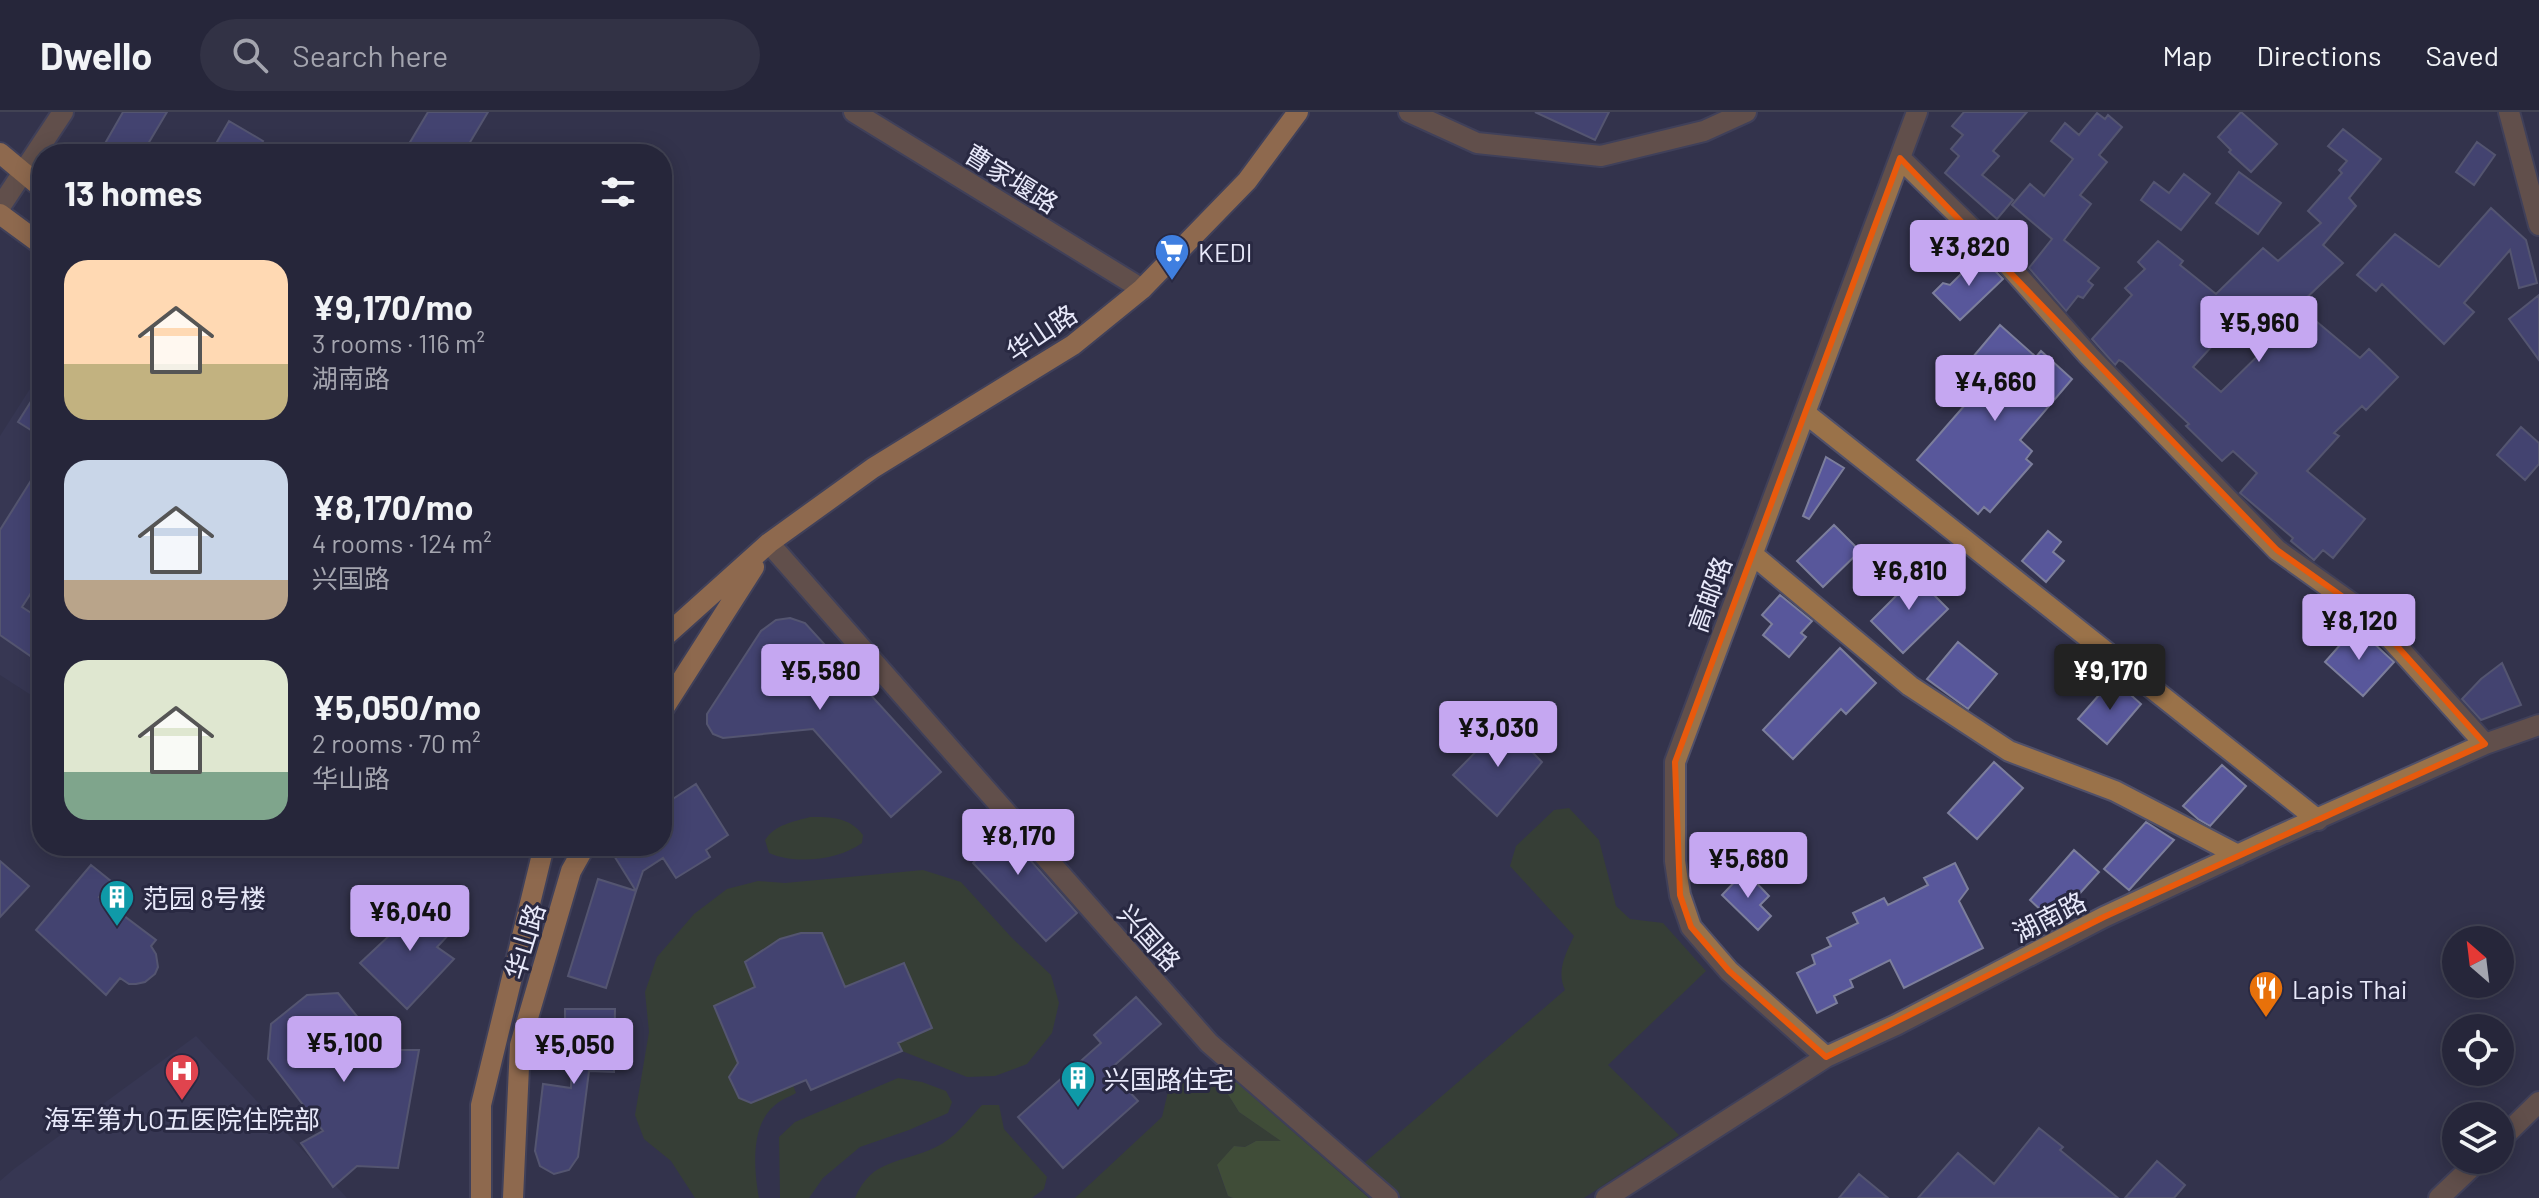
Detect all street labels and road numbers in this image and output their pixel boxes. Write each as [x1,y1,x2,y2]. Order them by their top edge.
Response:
street label: 曹家堰路 [960,137,1064,219]
street label: 华山路 [1000,297,1082,367]
street label: 高邮路 [1681,552,1737,636]
street label: 湖南路 [2007,884,2091,948]
street label: 兴国路 [1112,898,1188,976]
street label: 华山路 [498,899,550,983]

